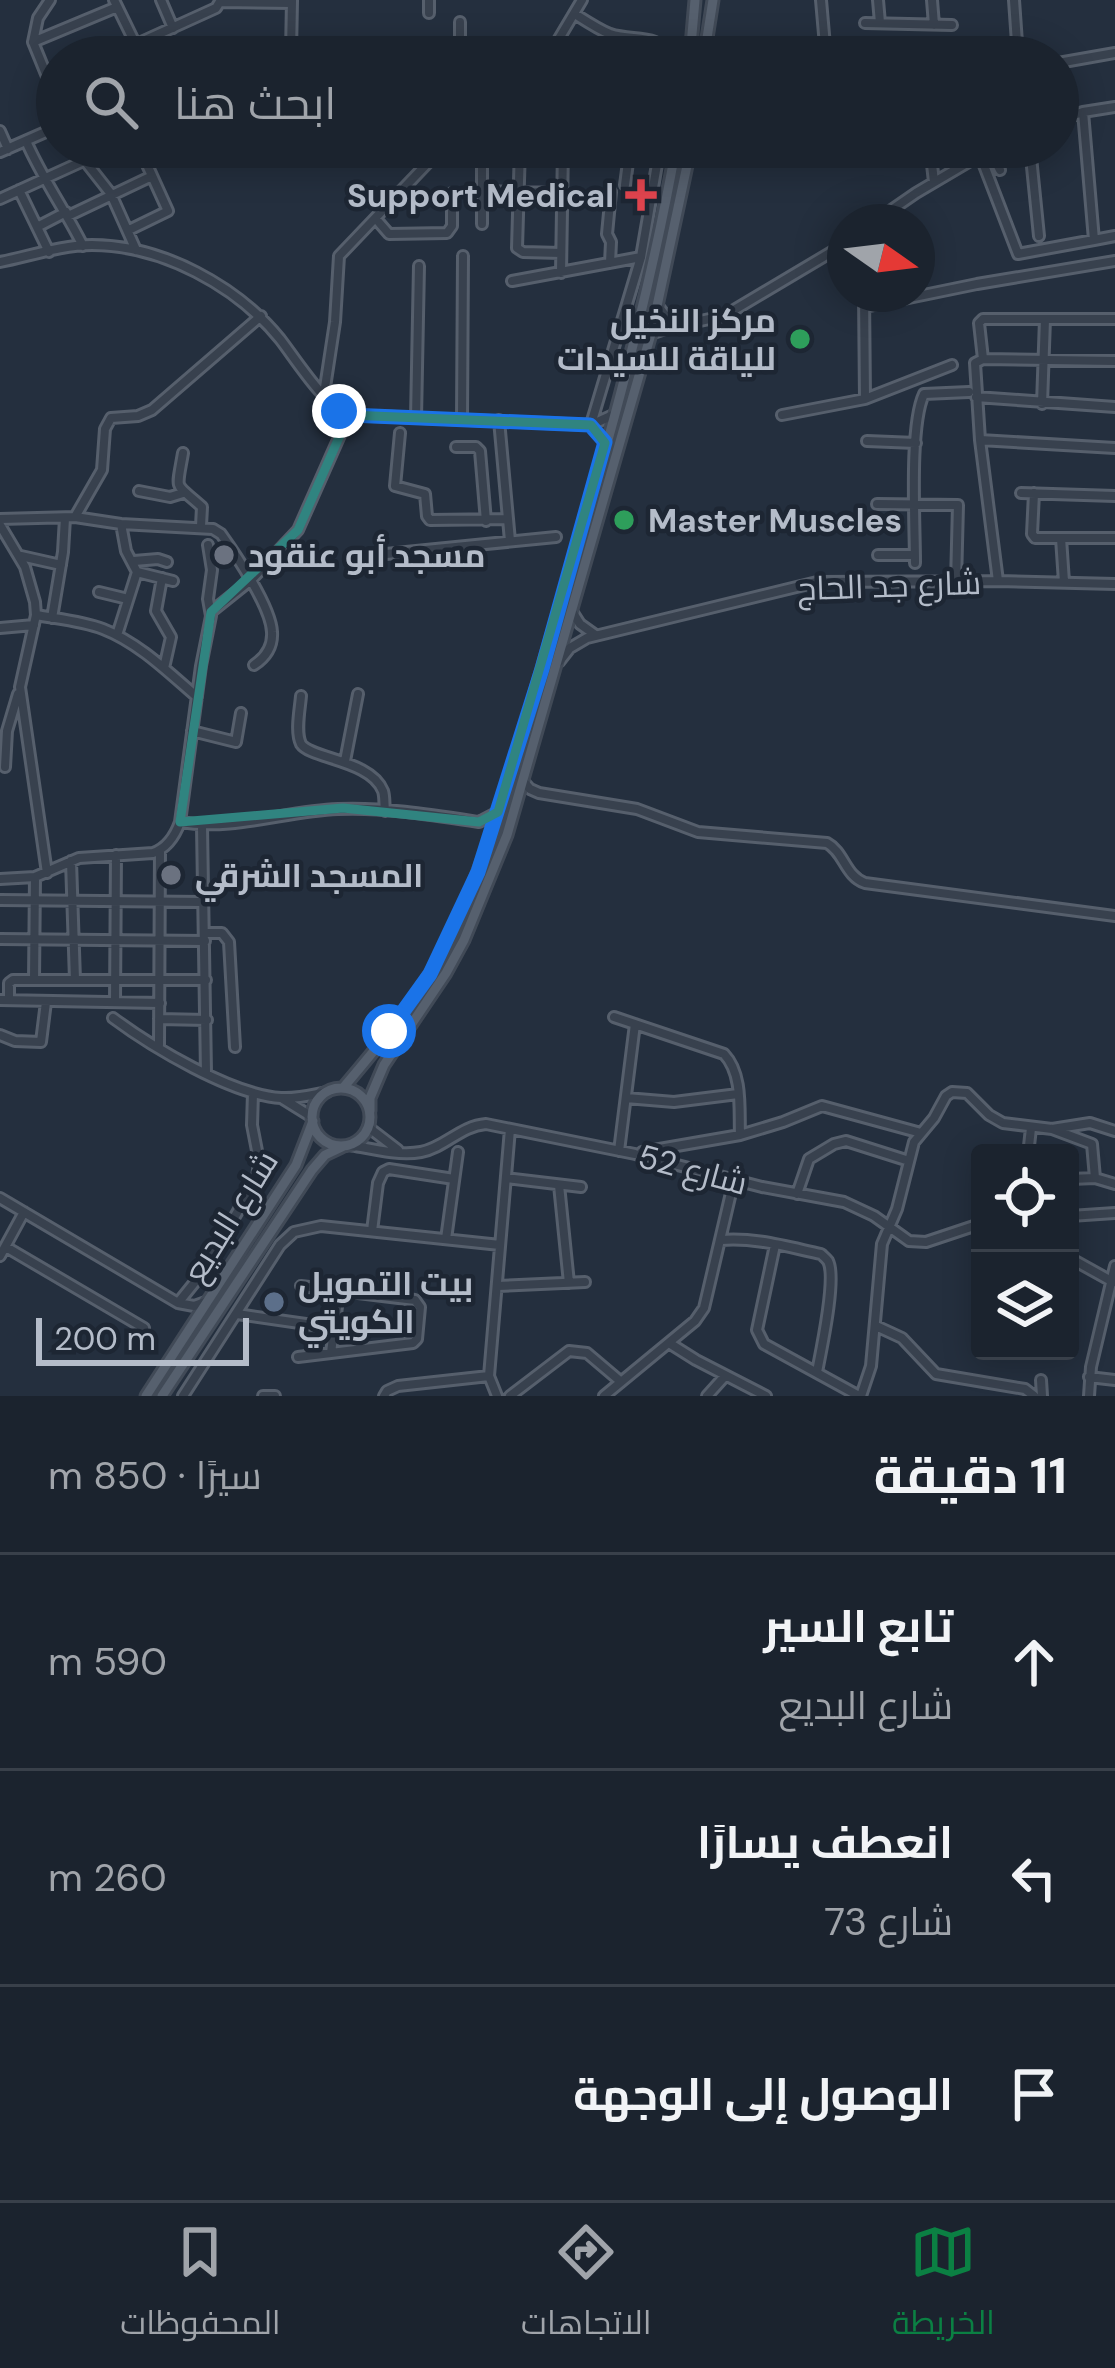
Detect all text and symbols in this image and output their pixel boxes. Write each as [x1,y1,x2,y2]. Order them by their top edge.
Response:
search box [36,36,1079,168]
icon: search [78,69,144,135]
text: ابحث هنا [174,74,336,133]
place label: Support Medical [347,174,614,217]
marker: Support Medical [625,179,657,211]
north arrow [827,204,935,312]
place label: مركز النخيل للياقة للسيدات [557,299,776,380]
marker: مركز النخيل للياقة للسيدات [787,326,813,352]
route end [312,384,366,438]
place label: Master Muscles [648,499,902,542]
marker: Master Muscles [611,507,637,533]
place label: مسجد أبو عنقود [248,534,486,577]
marker: مسجد أبو عنقود [211,542,237,568]
street label: شارع جد الحاج [796,561,982,611]
place label: المسجد الشرقي [195,854,423,902]
marker: المسجد الشرقي [158,862,184,888]
route start [362,1004,416,1058]
street label: شارع 52 [633,1134,752,1206]
street label: شارع البديع [173,1142,289,1291]
map controls [971,1144,1079,1360]
button: locate [971,1144,1079,1252]
button: layers [971,1252,1079,1360]
place label: بيت التمويل الكويتي [298,1262,473,1348]
marker: بيت التمويل الكويتي [261,1289,287,1315]
scale bar [36,1312,249,1365]
text: 200 m [54,1317,156,1360]
text: 11 دقيقة [874,1442,1067,1509]
text: سيرًا · 850 m [48,1450,262,1501]
text: تابع السير [764,1597,953,1656]
icon: ahead [1001,1629,1067,1695]
text: 590 m [48,1636,167,1687]
text: شارع البديع [779,1680,953,1731]
text: انعطف يسارًا [697,1813,953,1872]
icon: left [1001,1845,1067,1911]
text: 260 m [48,1852,167,1903]
text: شارع 73 [824,1896,953,1947]
icon: arrive [1001,2061,1067,2127]
text: الوصول إلى الوجهة [573,2065,953,2124]
tab: المحفوظات [120,2219,281,2353]
tab: الاتجاهات [521,2219,652,2353]
tab: الخريطة [892,2219,995,2353]

